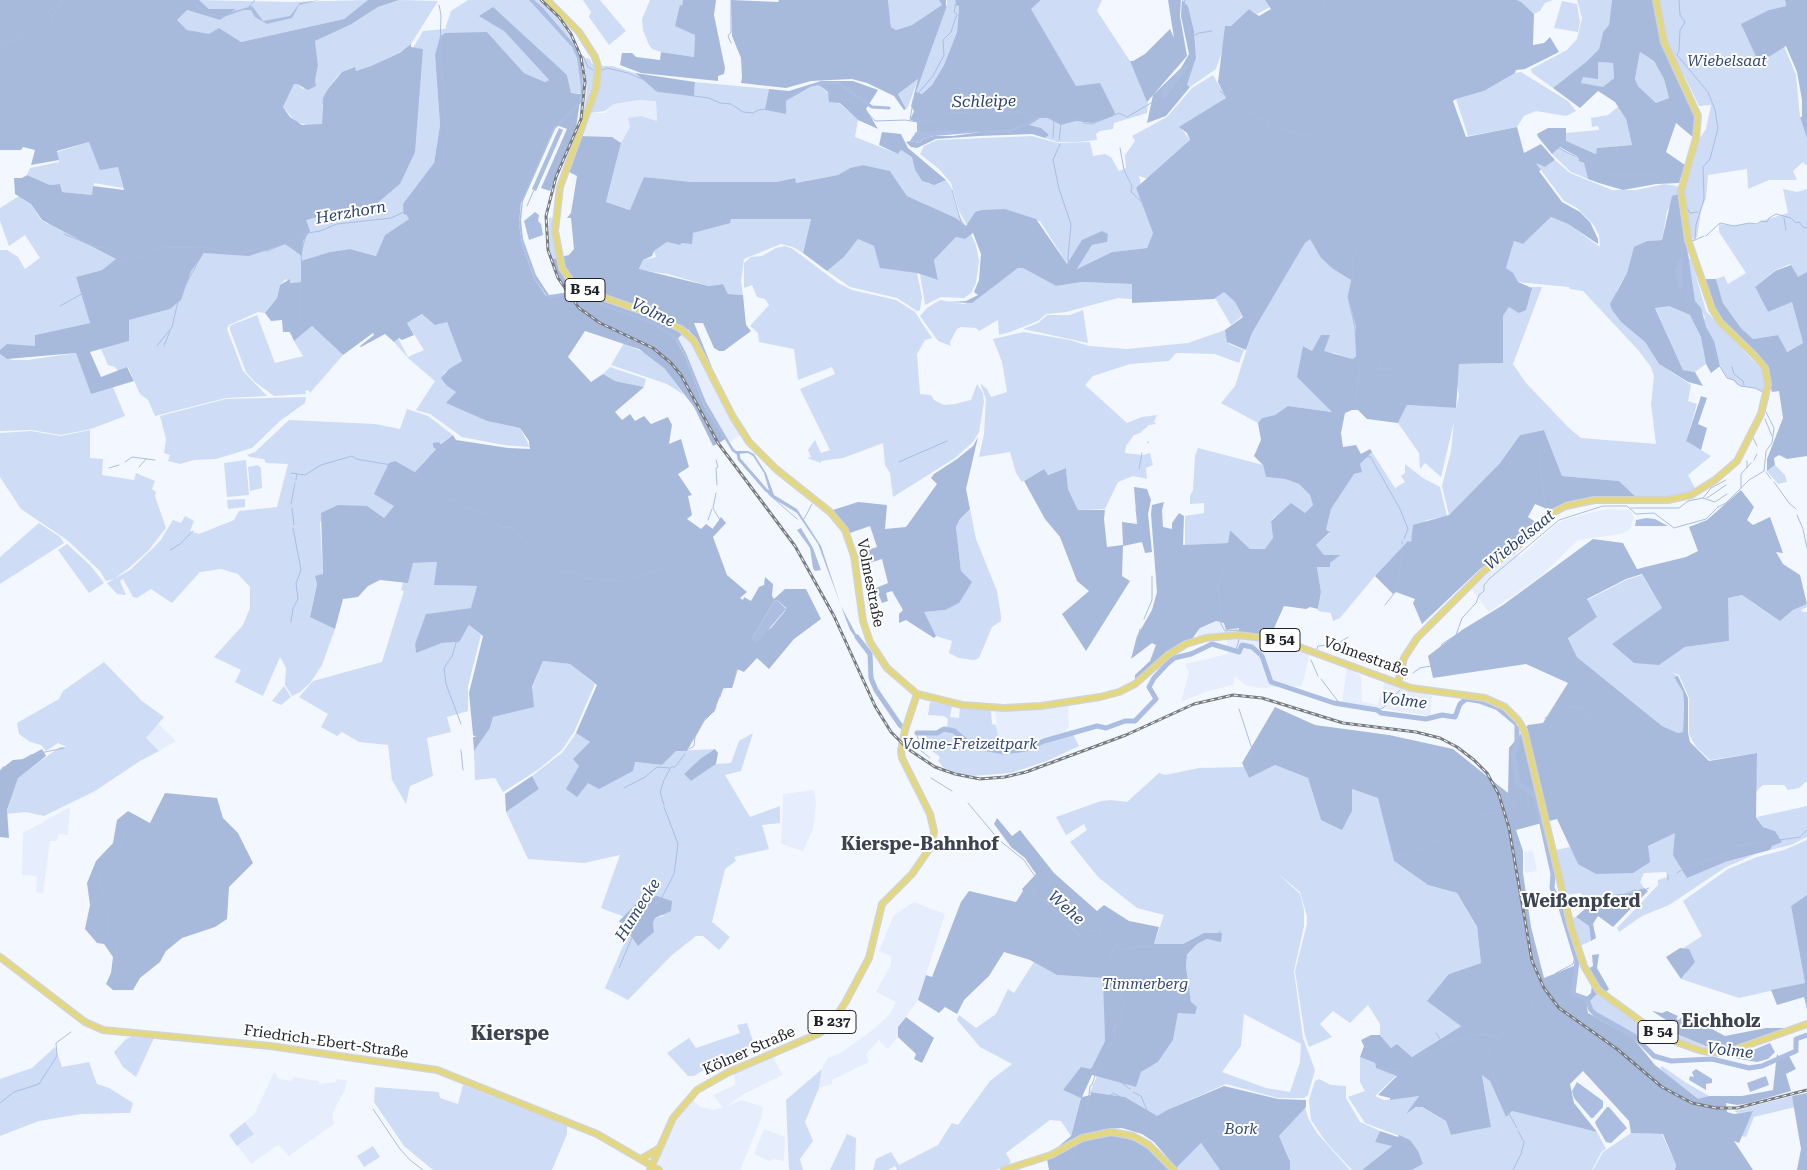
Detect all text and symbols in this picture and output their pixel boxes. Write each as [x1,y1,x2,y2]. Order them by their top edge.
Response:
park label: Wiebelsaat [1687,53,1767,71]
water label: Schleipe [952,92,1016,112]
water label: Herzhorn [314,197,388,229]
road number: B 54 [565,278,605,302]
water label: Volme [628,294,678,332]
water label: Wiebelsaat [1481,506,1559,574]
street label: Volmestraße [853,537,887,629]
road number: B 54 [1260,628,1300,652]
street label: Volmestraße [1321,633,1411,681]
water label: Volme [1380,689,1428,713]
park label: Volme-Freizeitpark [903,736,1037,754]
district label: Kierspe-Bahnhof [841,834,999,856]
water label: Humecke [611,875,665,945]
water label: Wehe [1044,887,1088,929]
district label: Weißenpferd [1522,891,1640,913]
park label: Timmerberg [1102,976,1188,994]
road number: B 237 [808,1010,856,1034]
district label: Eichholz [1682,1011,1760,1033]
road number: B 54 [1638,1020,1678,1044]
street label: Friedrich-Ebert-Straße [243,1022,409,1062]
district label: Kierspe [471,1022,549,1046]
street label: Kölner Straße [700,1023,798,1079]
water label: Volme [1706,1039,1754,1063]
park label: Bork [1225,1121,1257,1139]

